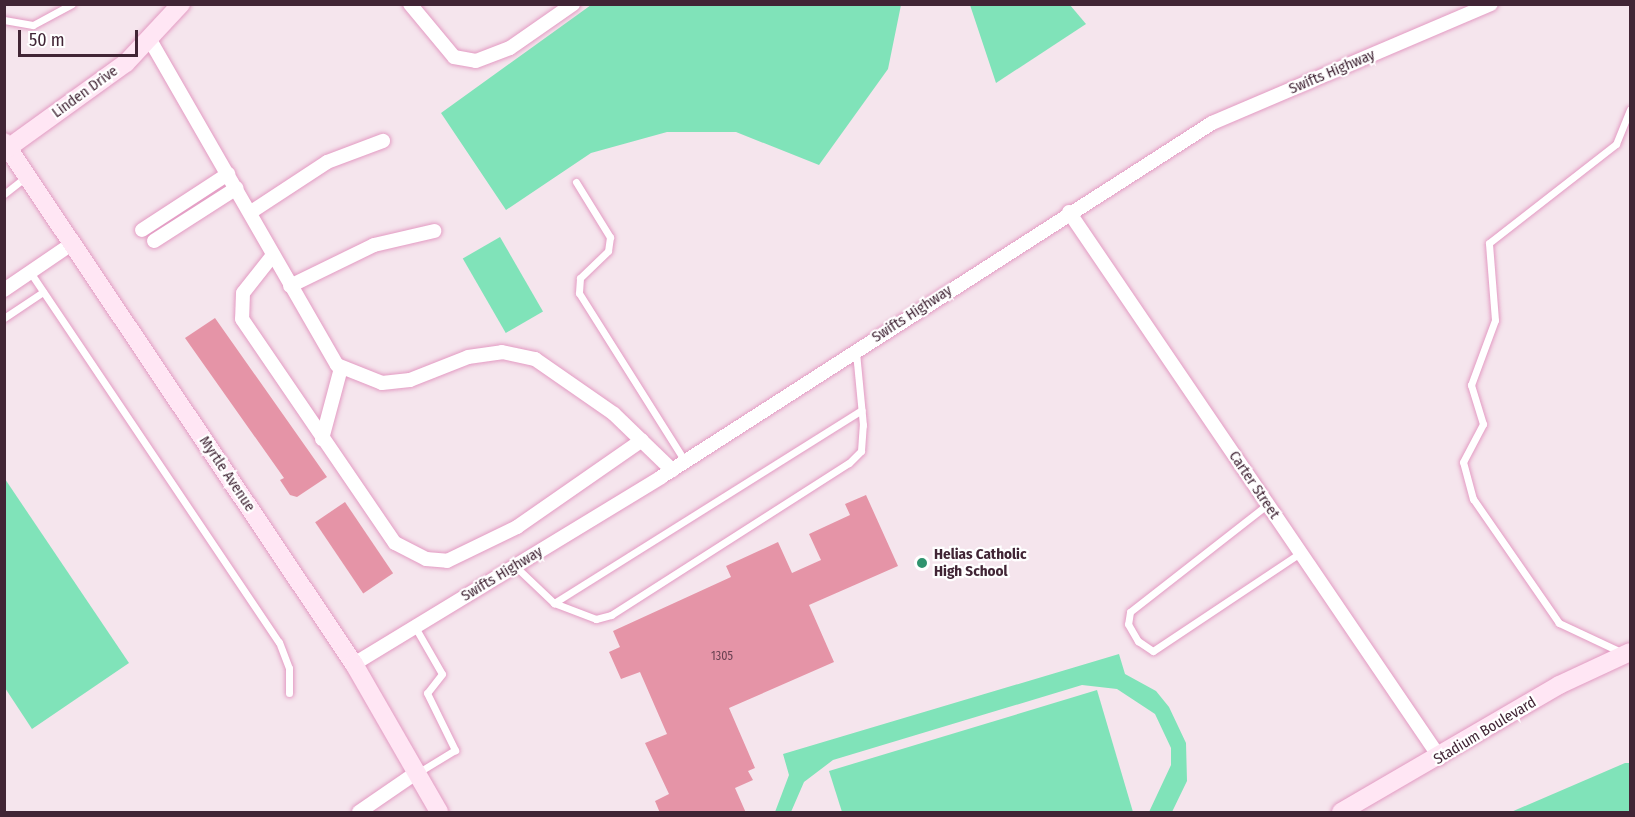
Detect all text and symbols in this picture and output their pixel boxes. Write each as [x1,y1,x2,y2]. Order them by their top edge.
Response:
scale bar [21,18,141,56]
text: 50 m [29,29,65,51]
street label: Swifts Highway [1286,46,1378,98]
street label: Linden Drive [49,62,121,122]
street label: Swifts Highway [869,281,955,347]
street label: Myrtle Avenue [195,433,259,515]
street label: Carter Street [1225,448,1283,522]
street label: Swifts Highway [458,543,546,605]
place label: Helias Catholic High School [934,545,1027,580]
marker: Helias Catholic High School [915,556,929,570]
house number: 1305 [711,650,733,664]
street label: Stadium Boulevard [1431,693,1539,769]

